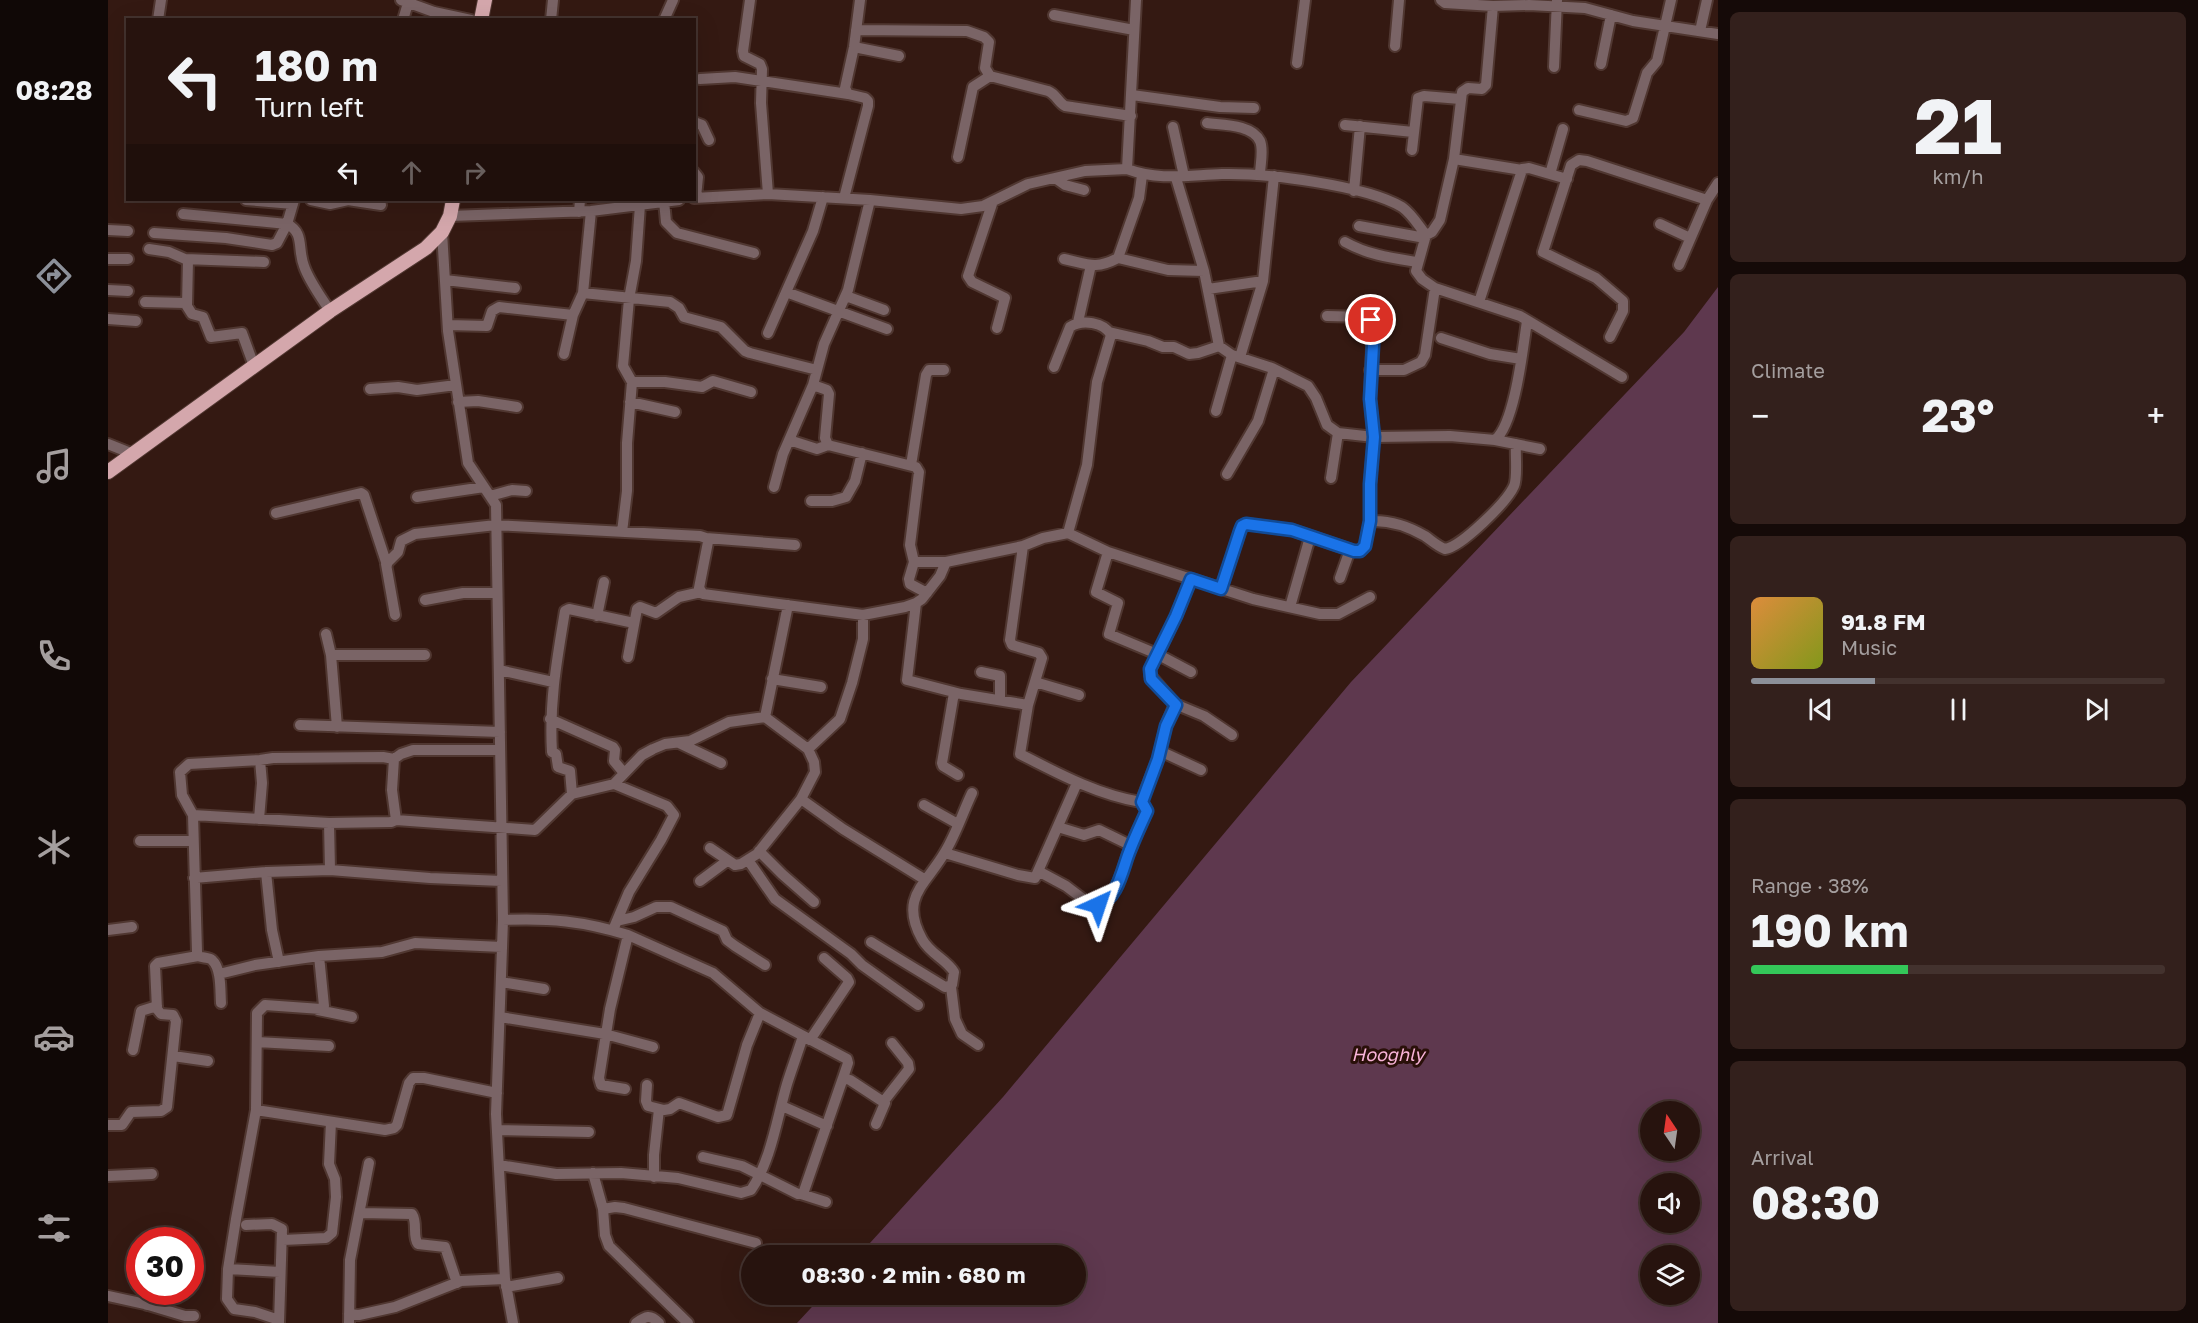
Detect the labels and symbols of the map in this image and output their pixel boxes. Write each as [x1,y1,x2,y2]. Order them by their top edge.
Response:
pin [1345,294,1396,345]
position arrow [1066,873,1130,937]
water label: Hooghly [1352,1043,1427,1065]
north arrow [1640,1101,1700,1161]
speed limit sign: 30 [126,1227,204,1305]

